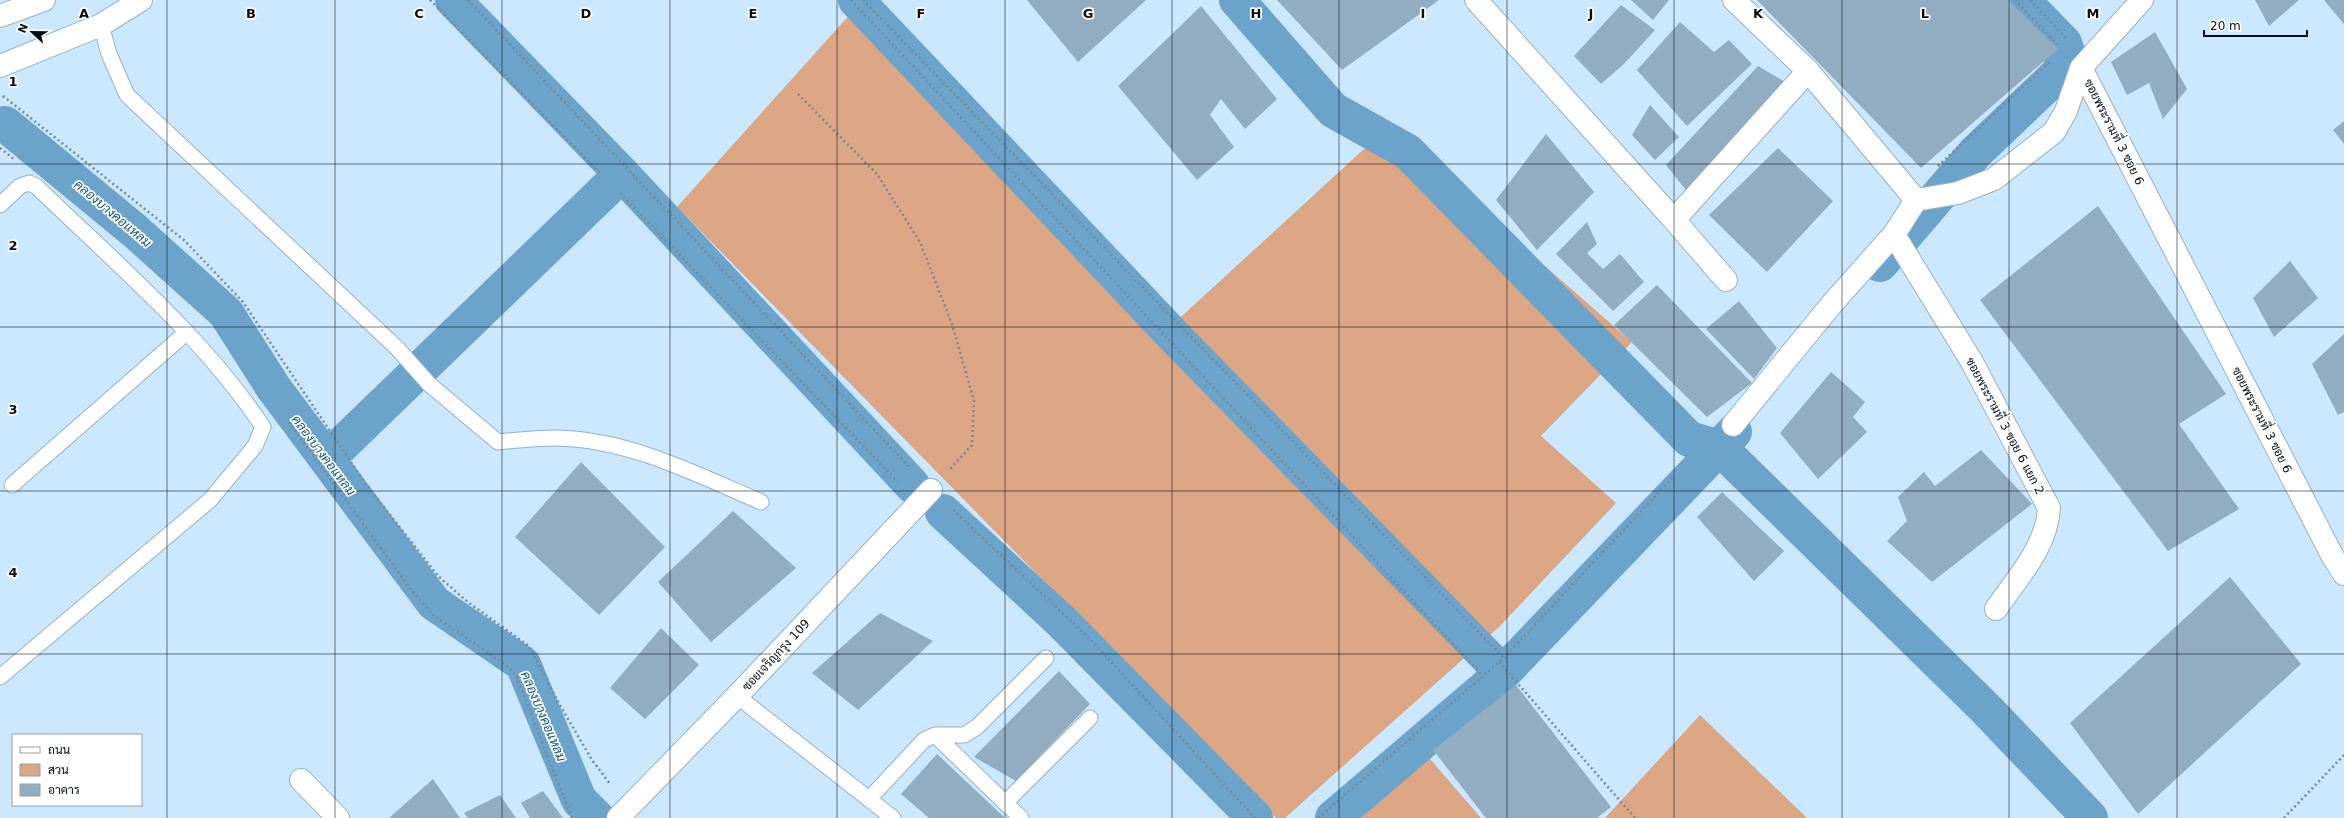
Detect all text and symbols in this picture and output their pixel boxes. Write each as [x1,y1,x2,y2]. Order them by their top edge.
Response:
text: A [79,6,89,21]
text: B [246,6,256,21]
text: C [414,6,424,21]
text: D [581,6,592,21]
text: E [749,6,757,21]
text: F [917,6,925,21]
text: G [1083,6,1093,21]
text: H [1251,6,1261,21]
text: I [1421,6,1425,21]
text: J [1588,6,1593,21]
text: K [1753,6,1764,21]
text: L [1921,6,1929,21]
text: M [2087,6,2099,21]
north arrow [12,12,52,52]
scale bar [2204,12,2307,38]
text: 20 m [2210,19,2241,33]
text: N [15,22,31,35]
text: 1 [8,74,18,89]
street label: ซอยพระรามที่ 3 ซอย 6 [2081,75,2150,187]
water label: คลองบางคอแหลม [71,177,154,250]
text: 2 [8,238,18,253]
street label: ซอยพระรามที่ 3 ซอย 6 แยก 2 [1963,353,2051,497]
street label: ซอยพระรามที่ 3 ซอย 6 [2229,363,2298,475]
text: 3 [8,402,18,417]
water label: คลองบางคอแหลม [289,412,359,498]
text: 4 [8,565,18,580]
street label: ซอยเจริญกรุง 109 [739,616,814,695]
water label: คลองบางคอแหลม [518,669,569,763]
legend [12,734,142,806]
text: ถนน [48,743,71,757]
text: สวน [48,763,69,777]
text: อาคาร [48,783,80,797]

